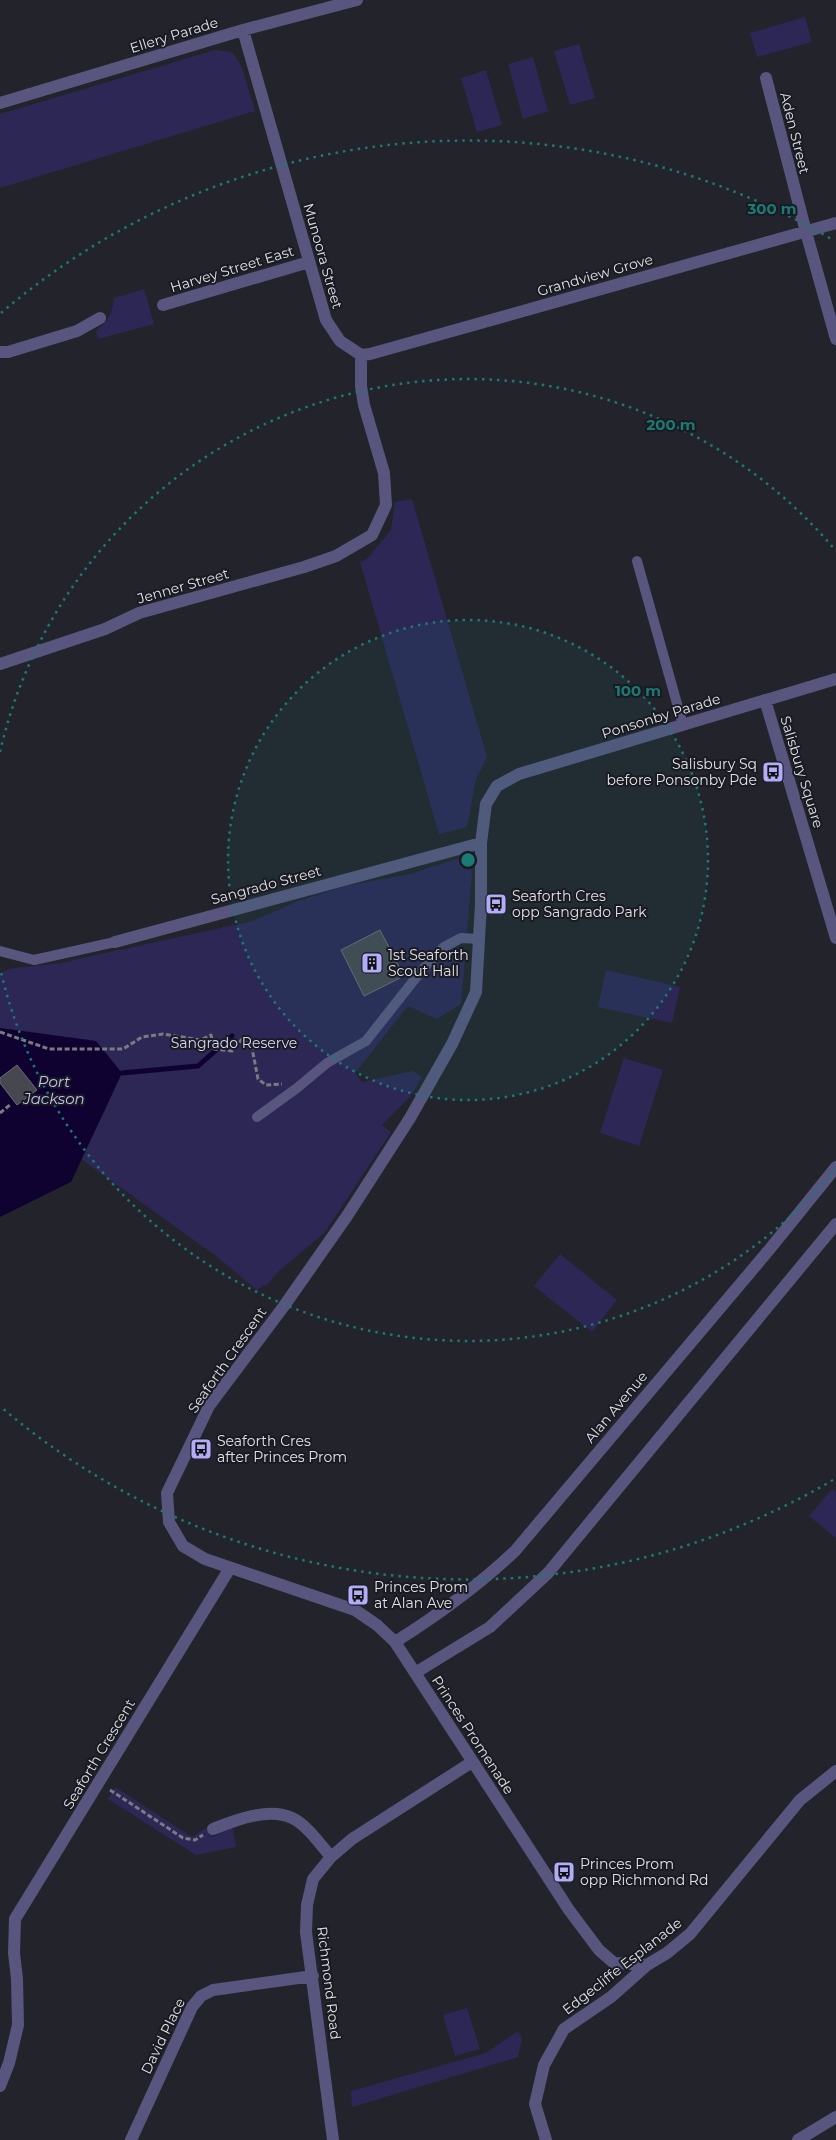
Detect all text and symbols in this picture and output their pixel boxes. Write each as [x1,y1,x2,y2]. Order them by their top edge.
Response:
street label: Ellery Parade [128,13,220,57]
street label: Aden Street [776,90,814,176]
text: 300 m [746,199,797,218]
street label: Munoora Street [299,201,347,311]
street label: Harvey Street East [168,242,296,296]
street label: Grandview Grove [535,250,655,300]
text: 200 m [646,415,696,434]
street label: Jenner Street [134,564,231,608]
text: 100 m [615,681,661,700]
street label: Ponsonby Parade [600,689,722,743]
street label: Salisbury Square [776,714,828,830]
place label: Salisbury Sq before Ponsonby Pde [607,755,757,789]
bus stop icon: Salisbury Sq before Ponsonby Pde [761,760,785,784]
centre of rings [459,851,477,869]
street label: Sangrado Street [209,862,323,908]
place label: Seaforth Cres opp Sangrado Park [512,887,647,921]
bus stop icon: Seaforth Cres opp Sangrado Park [484,892,508,916]
place label: 1st Seaforth Scout Hall [388,946,469,980]
building icon: 1st Seaforth Scout Hall [360,951,384,975]
park label: Sangrado Reserve [171,1034,297,1052]
water label: Port Jackson [22,1072,85,1108]
street label: Seaforth Crescent [184,1303,270,1416]
street label: Alan Avenue [581,1367,651,1447]
place label: Seaforth Cres after Princes Prom [217,1432,347,1466]
bus stop icon: Seaforth Cres after Princes Prom [189,1437,213,1461]
place label: Princes Prom at Alan Ave [374,1578,468,1612]
bus stop icon: Princes Prom at Alan Ave [346,1583,370,1607]
street label: Princes Promenade [428,1672,518,1798]
street label: Seaforth Crescent [59,1695,139,1812]
place label: Princes Prom opp Richmond Rd [580,1855,708,1889]
bus stop icon: Princes Prom opp Richmond Rd [552,1860,576,1884]
street label: Edgecliffe Esplanade [559,1914,685,2018]
street label: Richmond Road [313,1925,345,2041]
street label: David Place [137,1995,189,2077]

